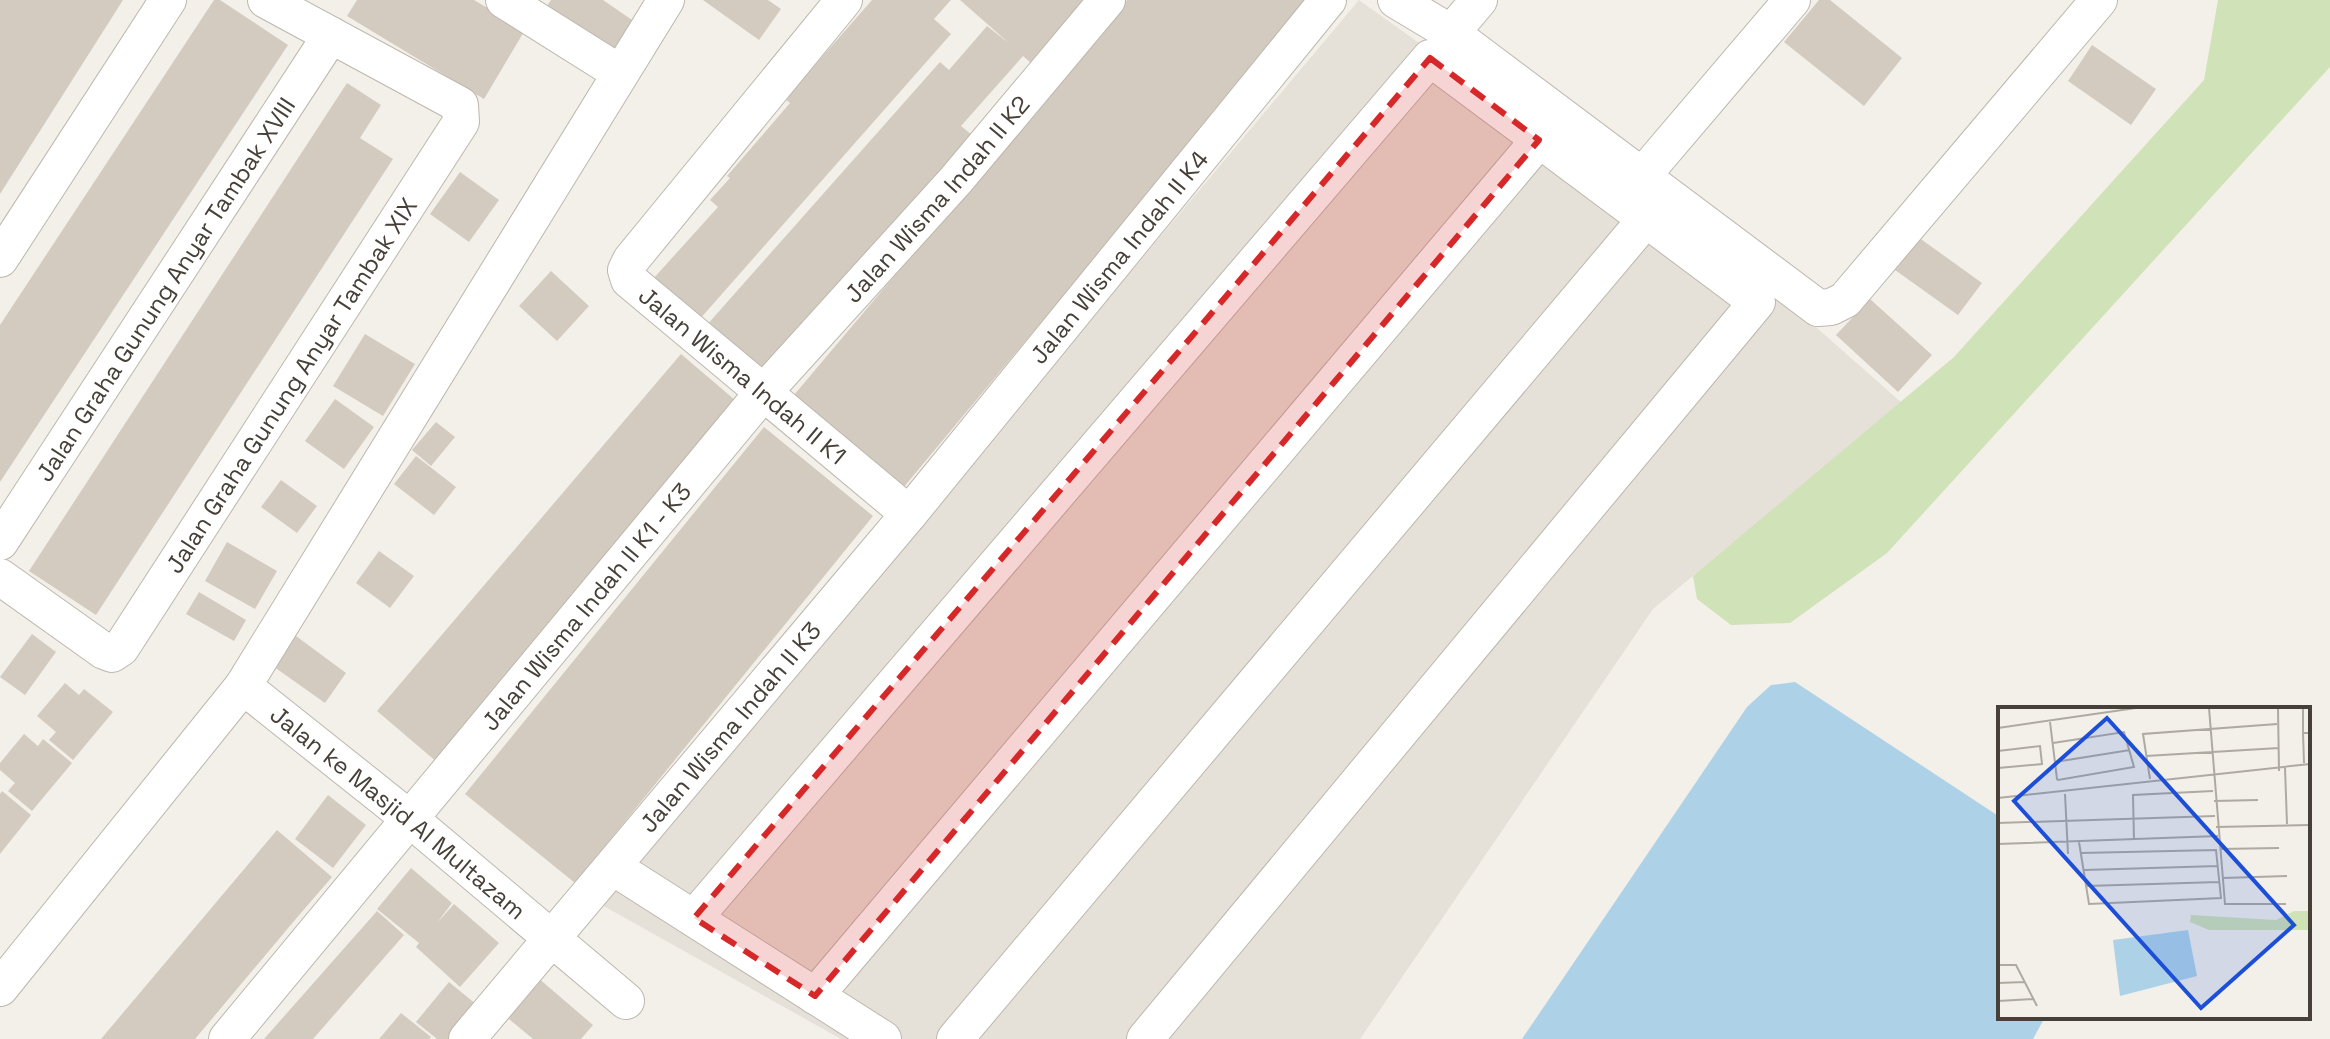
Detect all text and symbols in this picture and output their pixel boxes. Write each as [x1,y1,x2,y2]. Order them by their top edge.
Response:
street label: Jalan Wisma Indah II K2 [837,89,1036,309]
street label: Jalan Graha Gunung Anyar Tambak XVIII [28,91,302,487]
street label: Jalan Wisma Indah II K4 [1022,144,1215,370]
street label: Jalan Graha Gunung Anyar Tambak XIX [158,192,424,579]
street label: Jalan Wisma Indah II K1 [633,279,853,471]
street label: Jalan Wisma Indah II K1 - K3 [474,476,697,737]
street label: Jalan Wisma Indah II K3 [632,615,827,839]
street label: Jalan ke Masjid Al Multazam [264,698,533,926]
inset map [1998,707,2310,1019]

